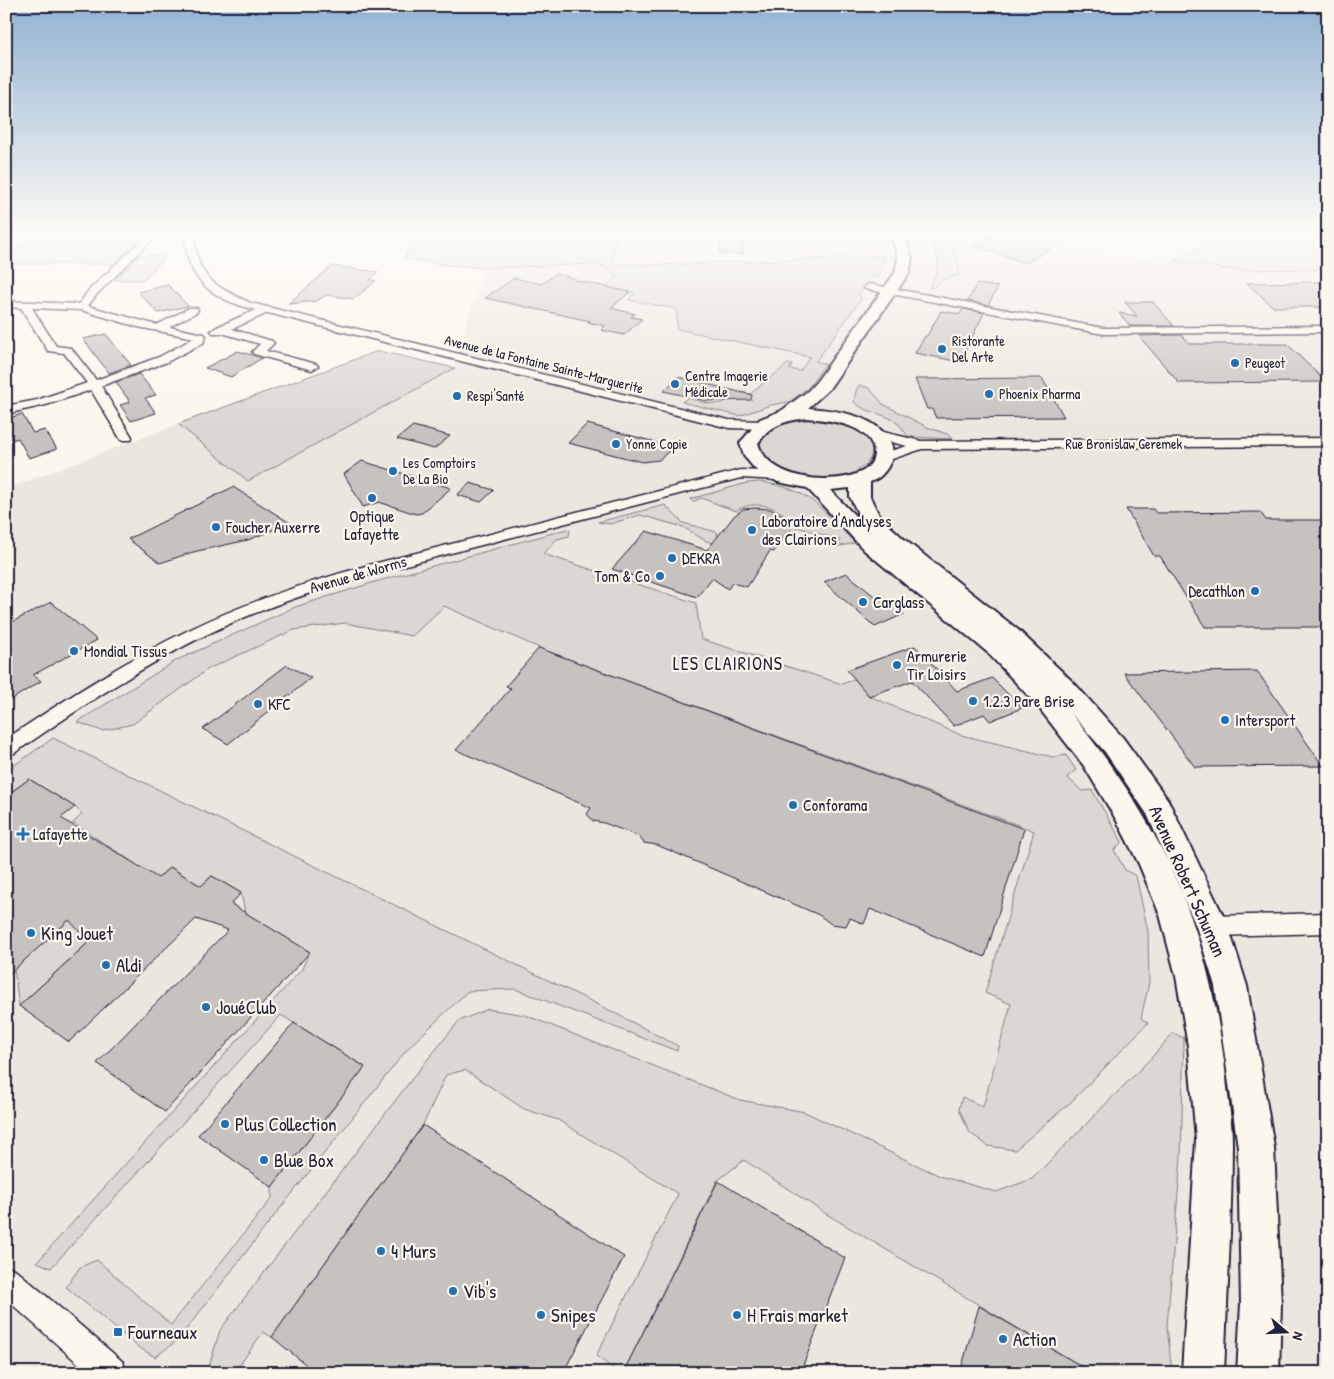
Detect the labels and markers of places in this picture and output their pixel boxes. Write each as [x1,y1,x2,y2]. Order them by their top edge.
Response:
place label: Ristorante Del Arte [952,331,1005,366]
marker: Ristorante Del Arte [936,343,948,355]
place label: Peugeot [1245,353,1285,373]
marker: Peugeot [1229,357,1241,369]
place label: Centre Imagerie Médicale [685,366,768,401]
marker: Centre Imagerie Médicale [669,378,681,390]
place label: Phoenix Pharma [999,384,1081,403]
place label: Respi'Santé [467,386,525,406]
marker: Phoenix Pharma [983,388,995,400]
marker: Respi'Santé [451,390,463,402]
place label: Yonne Copie [626,434,688,454]
marker: Yonne Copie [610,438,622,450]
place label: Les Comptoirs De La Bio [403,453,476,488]
marker: Les Comptoirs De La Bio [387,465,399,477]
marker: Optique Lafayette [366,492,378,504]
place label: Optique Lafayette [345,505,400,545]
place label: Laboratoire d'Analyses des Clairions [762,510,891,550]
place label: Foucher Auxerre [225,516,321,538]
marker: Foucher Auxerre [210,521,222,533]
marker: Laboratoire d'Analyses des Clairions [746,524,758,536]
place label: DEKRA [682,547,720,569]
marker: DEKRA [666,552,678,564]
place label: Tom & Co [594,565,651,587]
marker: Tom & Co [654,570,666,582]
place label: Decathlon [1188,580,1245,602]
marker: Decathlon [1249,585,1261,597]
place label: Carglass [873,591,924,613]
marker: Carglass [857,596,869,608]
place label: Mondial Tissus [84,640,167,662]
marker: Mondial Tissus [68,645,80,657]
place label: Armurerie Tir Loisirs [907,645,968,685]
marker: Armurerie Tir Loisirs [891,659,903,671]
place label: 1.2.3 Pare Brise [983,690,1075,712]
place label: KFC [268,693,291,715]
marker: 1.2.3 Pare Brise [967,695,979,707]
marker: KFC [252,698,264,710]
place label: Intersport [1235,709,1296,731]
marker: Intersport [1219,714,1231,726]
place label: Conforama [803,794,867,816]
marker: Conforama [787,799,799,811]
place label: Lafayette [33,823,88,845]
marker: Lafayette [17,828,29,840]
place label: King Jouet [41,920,113,946]
marker: King Jouet [25,927,37,939]
place label: Aldi [116,952,142,978]
marker: Aldi [100,959,112,971]
place label: JouéClub [216,994,277,1020]
marker: JouéClub [200,1001,212,1013]
place label: Plus Collection [235,1111,337,1137]
marker: Plus Collection [219,1118,231,1130]
place label: Blue Box [274,1147,334,1173]
marker: Blue Box [258,1154,270,1166]
place label: 4 Murs [391,1238,436,1264]
marker: 4 Murs [375,1245,387,1257]
place label: Vib's [463,1278,496,1304]
marker: Vib's [447,1285,459,1297]
place label: Snipes [551,1302,596,1328]
place label: H Frais market [747,1302,848,1328]
marker: Snipes [535,1309,547,1321]
marker: H Frais market [731,1309,743,1321]
place label: Fourneaux [127,1319,197,1345]
marker: Fourneaux [112,1326,124,1338]
place label: Action [1013,1326,1057,1352]
marker: Action [997,1333,1009,1345]

